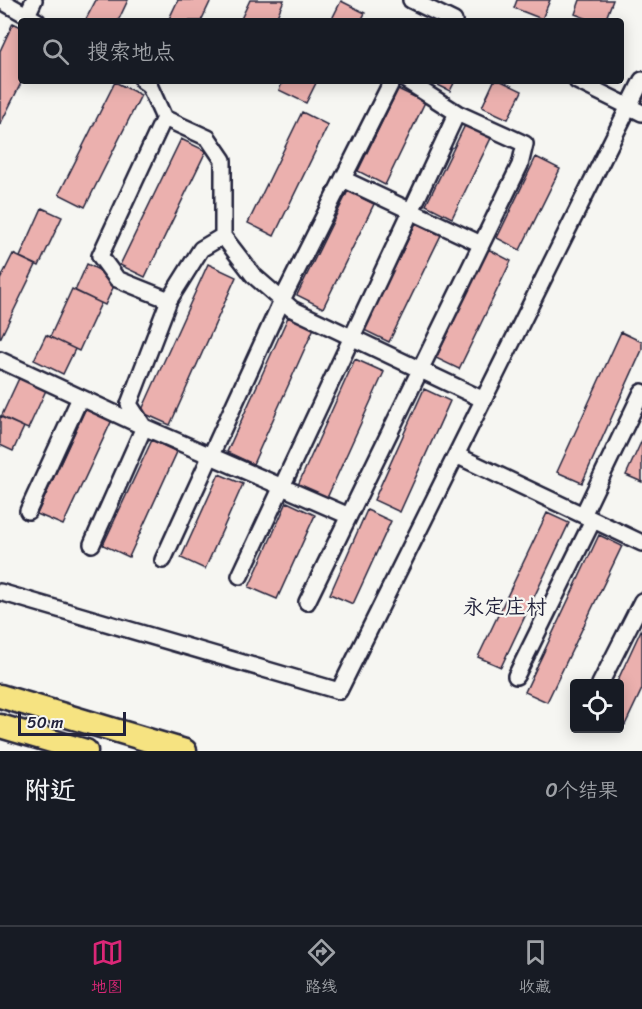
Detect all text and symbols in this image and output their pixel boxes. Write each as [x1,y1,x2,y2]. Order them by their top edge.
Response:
search box [18,18,624,84]
text: 搜索地点 [87,32,175,71]
icon: search [39,35,72,68]
district label: 永定庄村 [463,588,547,626]
map controls [570,679,624,733]
button: locate [570,679,624,733]
text: 50 m [27,708,63,737]
scale bar [18,709,126,736]
text: 附近 [24,767,76,813]
text: 0个结果 [545,773,618,808]
tab: 地图 [91,936,124,1001]
tab: 路线 [305,936,338,1001]
tab: 收藏 [519,936,552,1001]

